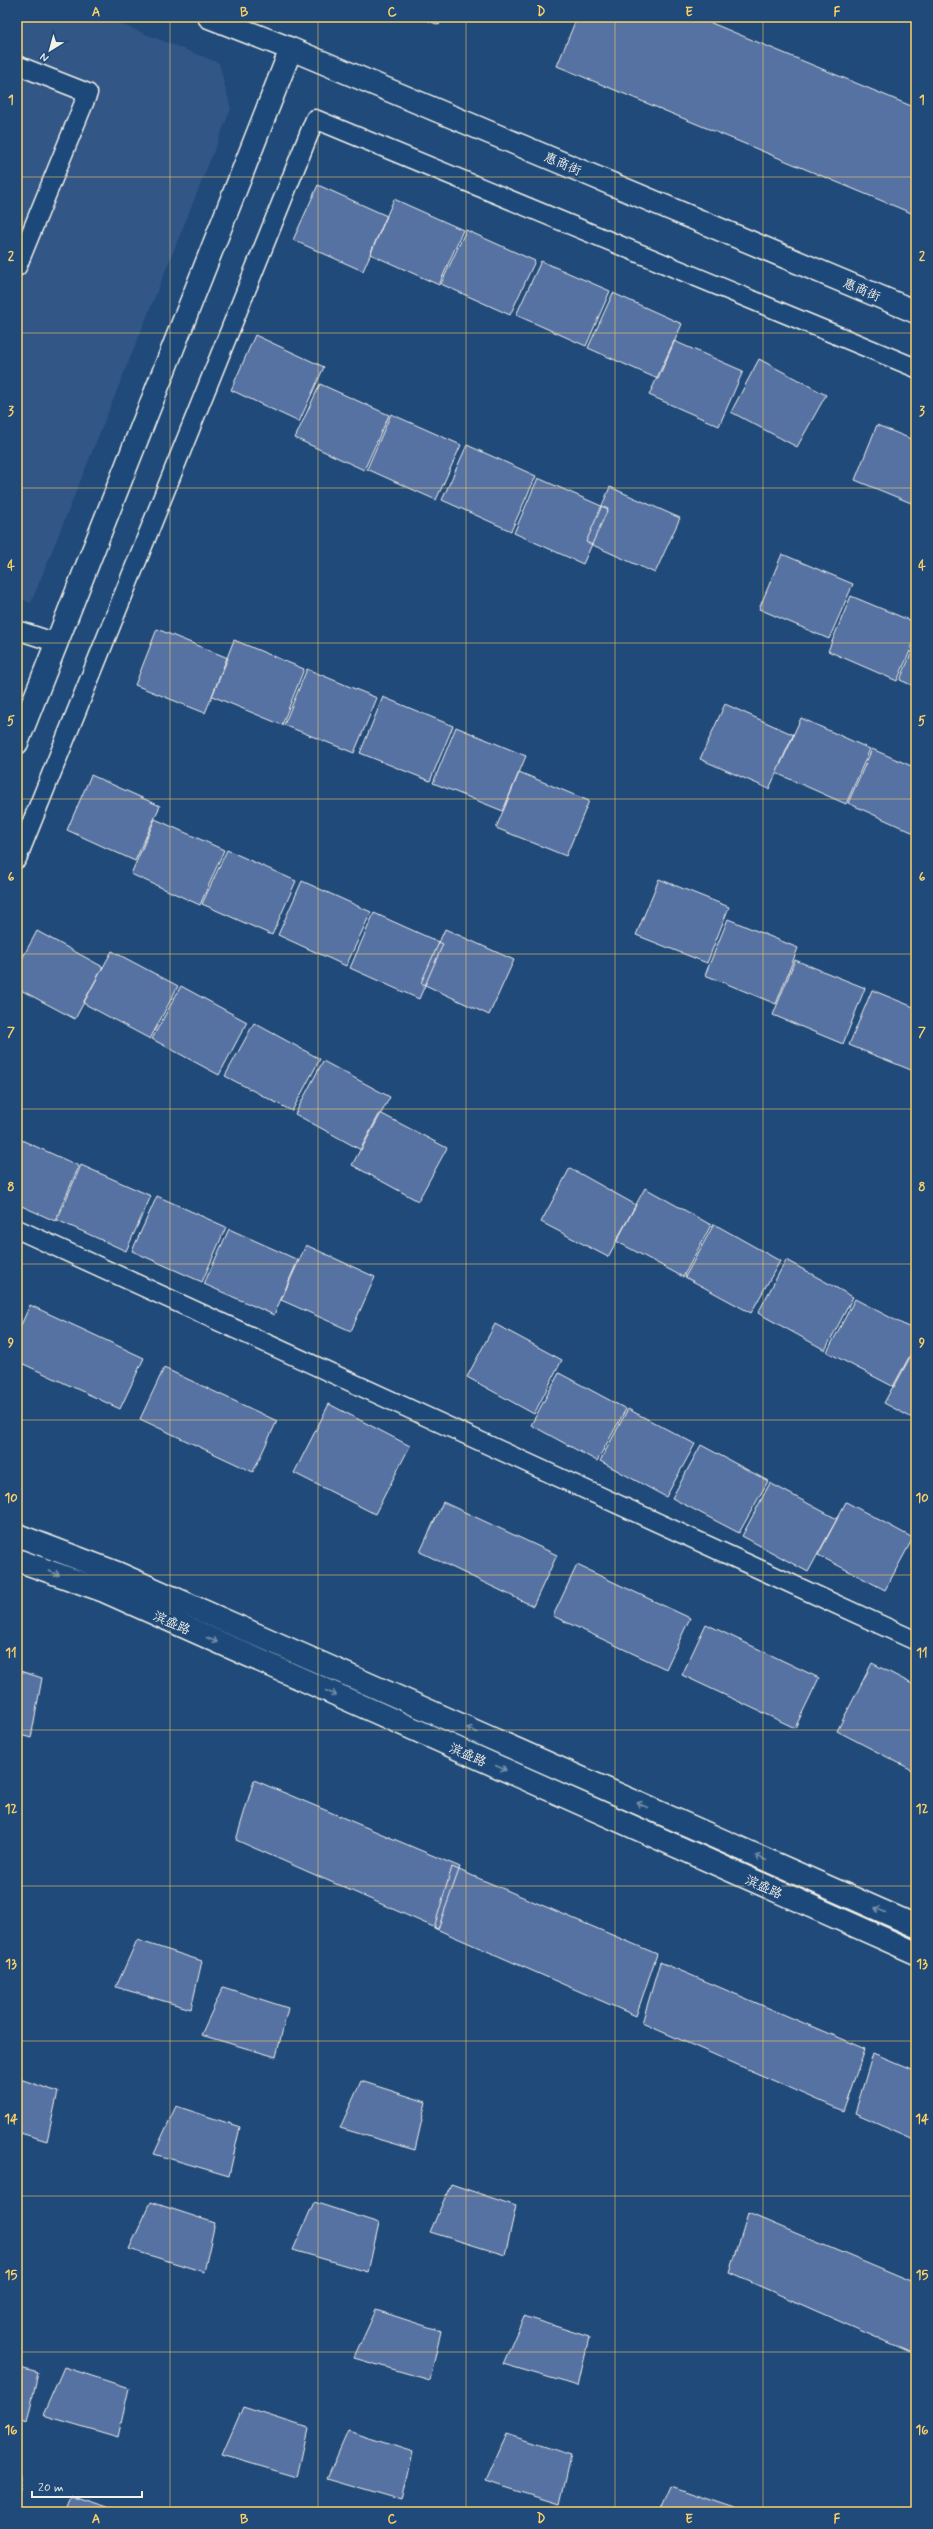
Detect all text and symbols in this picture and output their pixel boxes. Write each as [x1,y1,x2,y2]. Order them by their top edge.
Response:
text: A [92,4,100,21]
text: B [240,4,249,21]
text: C [387,4,397,21]
text: D [537,4,546,21]
text: E [685,4,693,21]
text: F [834,4,841,21]
north arrow [30,30,70,70]
text: N [37,49,52,65]
text: 1 [8,92,14,109]
text: 1 [919,92,925,109]
street label: 惠商街 [541,149,584,180]
text: 2 [8,248,15,265]
text: 2 [919,248,926,265]
street label: 惠商街 [840,275,883,306]
text: 3 [8,403,14,420]
text: 3 [919,403,925,420]
text: 4 [7,558,15,575]
text: 4 [918,558,926,575]
text: 5 [7,713,15,730]
text: 5 [918,713,926,730]
text: 6 [8,869,15,886]
text: 6 [919,869,926,886]
text: 7 [7,1024,15,1041]
text: 7 [918,1024,926,1041]
text: 8 [7,1179,15,1196]
text: 8 [918,1179,926,1196]
text: 9 [8,1335,15,1352]
text: 9 [919,1335,926,1352]
text: 10 [4,1490,18,1507]
text: 10 [915,1490,929,1507]
one-way arrow [47,1570,59,1578]
street label: 滨盛路 [150,1608,193,1639]
one-way arrow [206,1637,218,1644]
text: 11 [5,1645,17,1662]
text: 11 [916,1645,928,1662]
one-way arrow [325,1690,337,1697]
one-way arrow [467,1726,479,1733]
street label: 滨盛路 [446,1740,489,1771]
one-way arrow [494,1765,506,1773]
text: 12 [5,1801,17,1818]
one-way arrow [637,1801,649,1808]
text: 12 [916,1801,928,1818]
one-way arrow [756,1854,768,1861]
street label: 滨盛路 [742,1872,785,1903]
one-way arrow [875,1906,887,1913]
text: 13 [5,1956,17,1973]
text: 13 [916,1956,928,1973]
text: 14 [4,2111,18,2128]
text: 14 [915,2111,929,2128]
text: 15 [5,2267,17,2284]
text: 15 [916,2267,928,2284]
text: 16 [4,2422,18,2439]
text: 16 [915,2422,929,2439]
scale bar [32,2473,142,2499]
text: 20 m [38,2480,64,2496]
text: A [92,2511,100,2528]
text: B [240,2511,249,2528]
text: C [387,2511,397,2528]
text: D [537,2511,546,2528]
text: E [685,2511,693,2528]
text: F [834,2511,841,2528]

